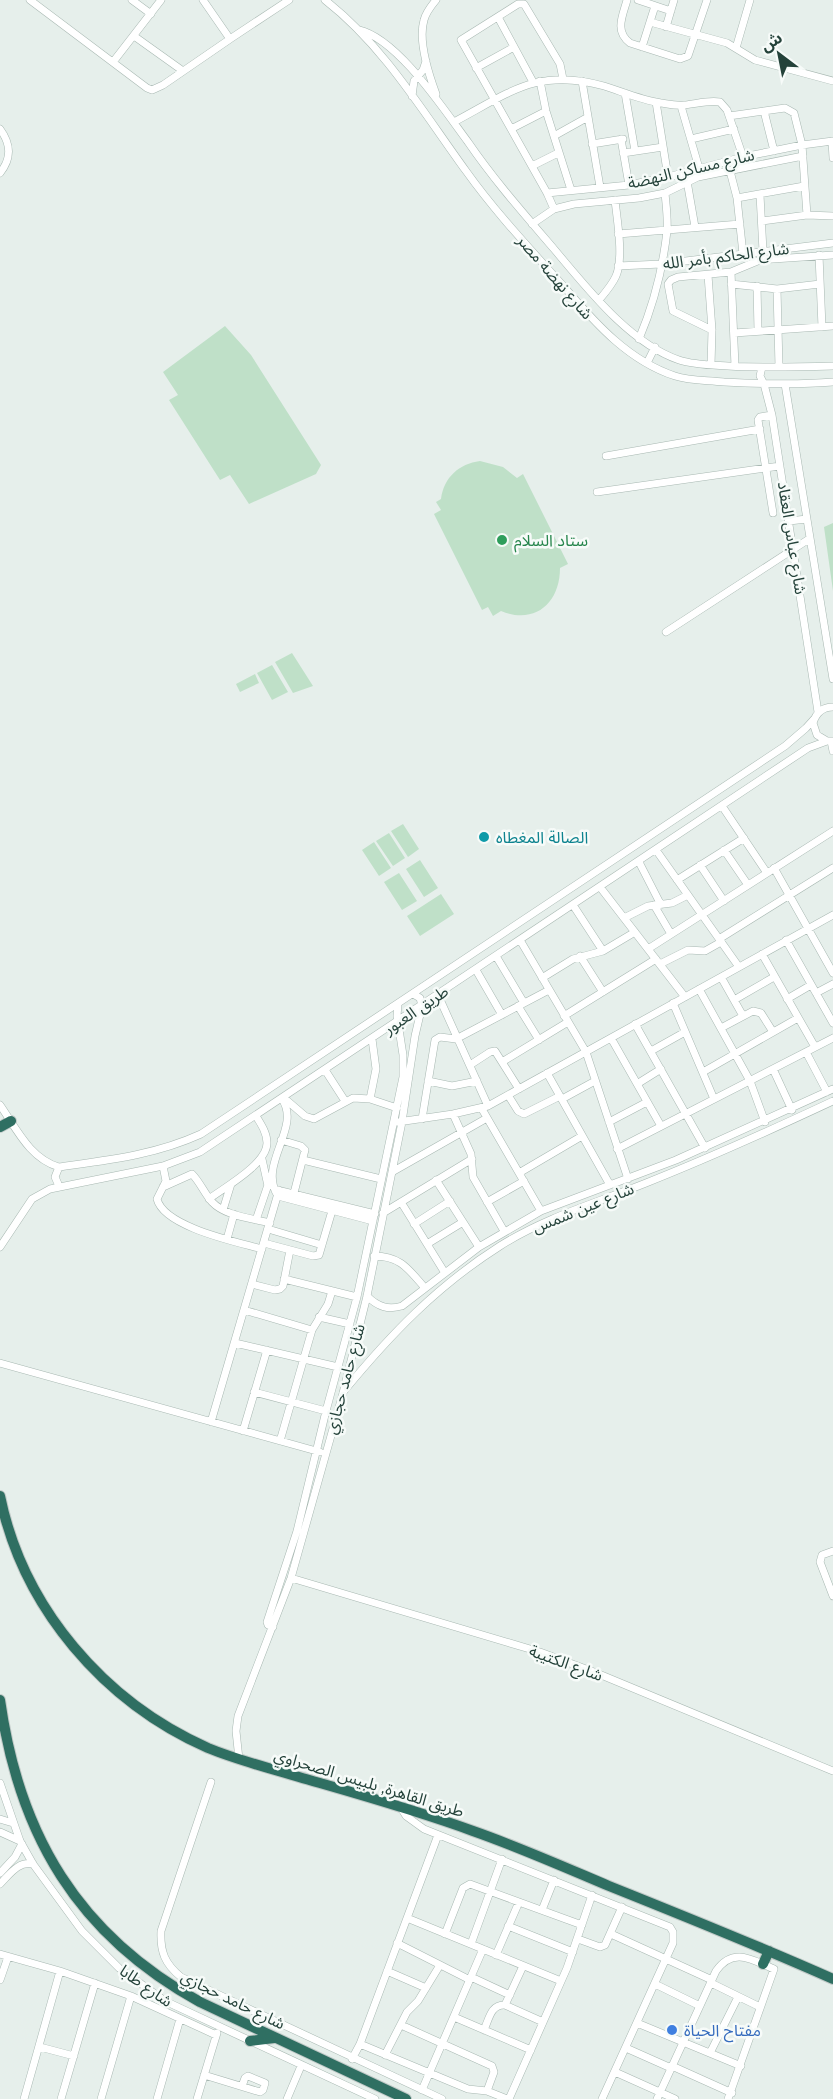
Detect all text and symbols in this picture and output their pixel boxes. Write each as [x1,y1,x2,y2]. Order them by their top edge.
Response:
north arrow [749,24,809,84]
text: ش [758,29,786,56]
street label: شارع مساكن النهضة [626,146,757,196]
street label: شارع نهضة مصر [510,231,596,325]
street label: شارع الحاكم بأمر الله [662,239,791,276]
street label: شارع عباس العقاد [771,480,809,596]
place label: ستاد السلام [514,532,588,553]
marker: ستاد السلام [495,533,509,547]
place label: الصالة المغطاه [496,829,588,846]
marker: الصالة المغطاه [477,830,491,844]
street label: طريق العبور [380,982,453,1040]
street label: شارع عين شمس [530,1180,638,1240]
street label: شارع حامد حجازي [322,1322,372,1437]
street label: شارع الكتيبة [526,1642,605,1688]
street label: طريق القاهرة, بلبيس الصحراوي [271,1746,466,1824]
street label: شارع طابا [114,1962,175,2013]
street label: شارع حامد حجازي [177,1968,288,2036]
place label: مفتاح الحياة [684,2022,761,2043]
marker: مفتاح الحياة [665,2023,679,2037]

